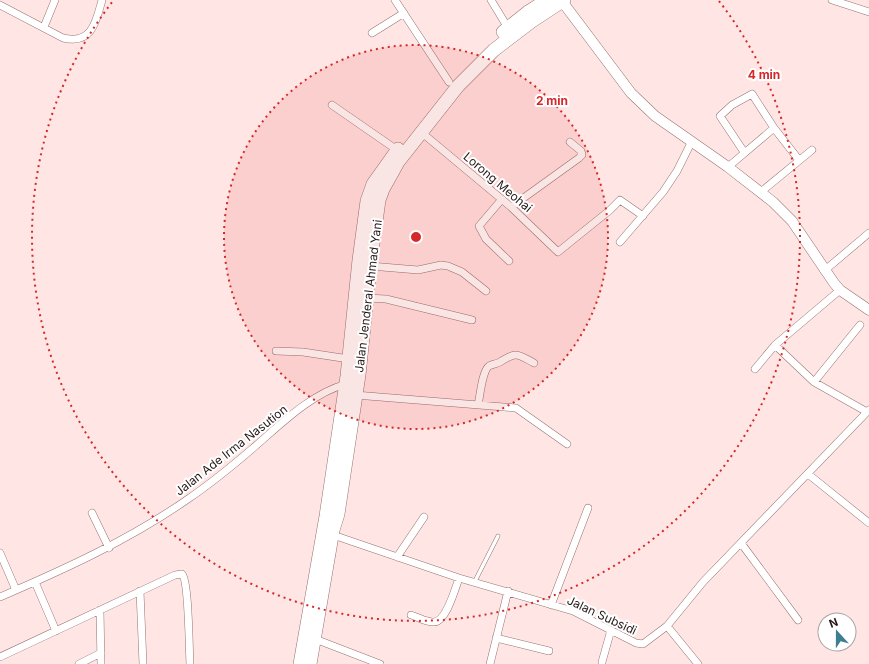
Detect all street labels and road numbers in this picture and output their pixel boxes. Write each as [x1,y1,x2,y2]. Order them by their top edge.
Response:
street label: Lorong Meohai [461,149,535,215]
street label: Jalan Jenderal Ahmad Yani [351,219,385,373]
street label: Jalan Ade Irma Nasution [172,401,290,499]
street label: Jalan Subsidi [565,592,639,638]

